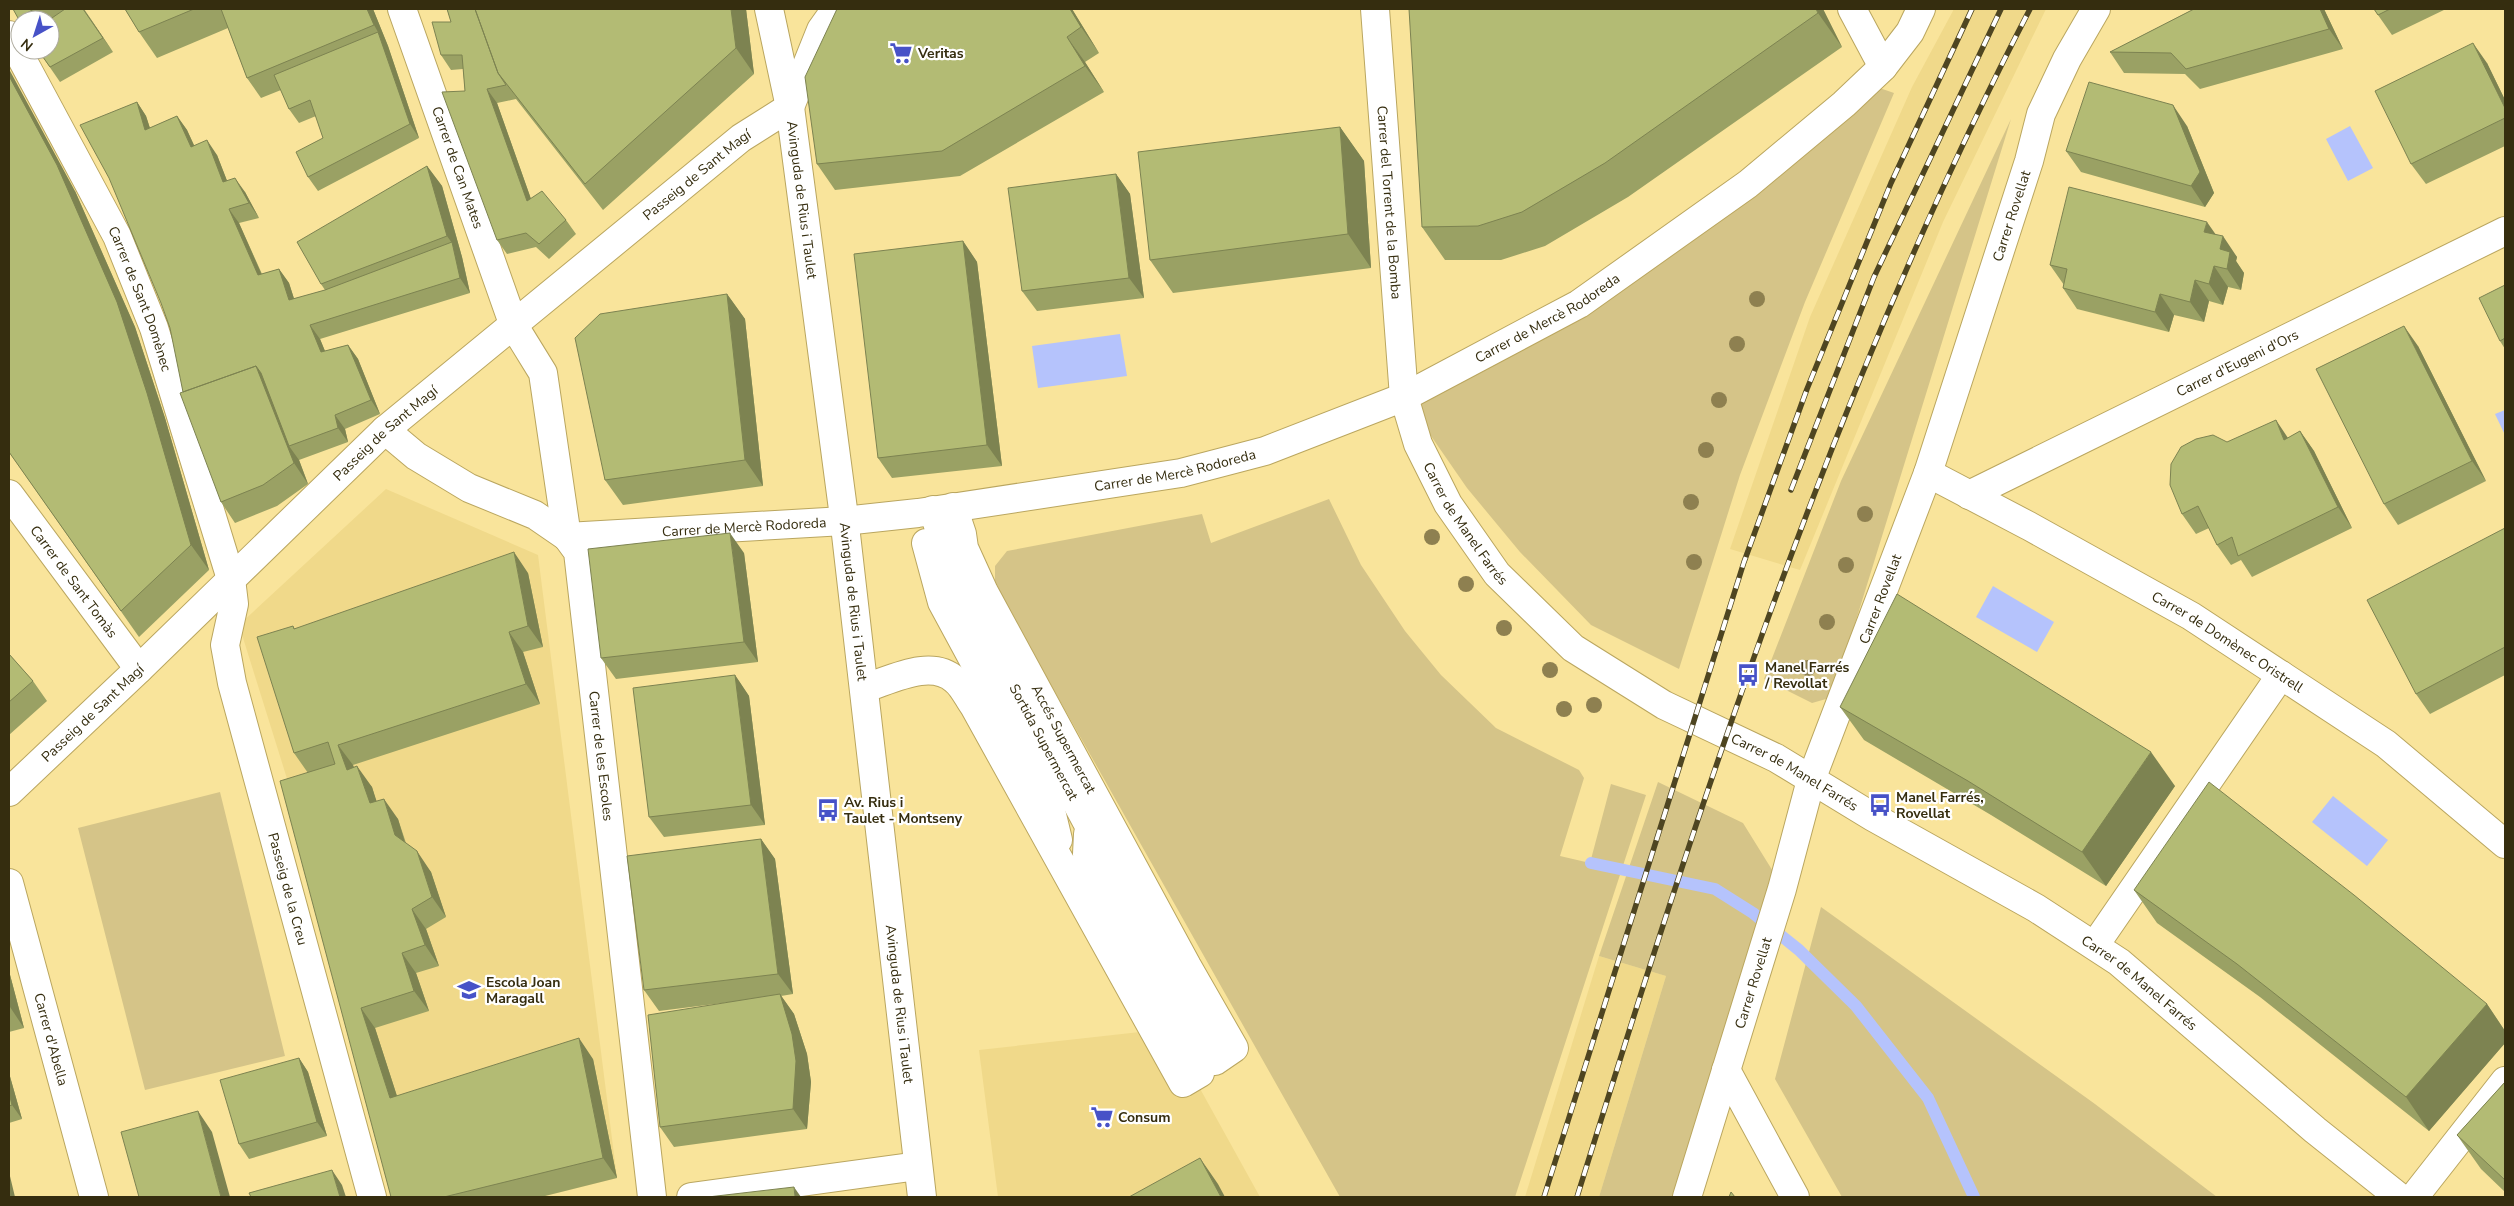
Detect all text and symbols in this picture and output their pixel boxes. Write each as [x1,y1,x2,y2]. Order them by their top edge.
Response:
north arrow [10,10,60,60]
text: N [17,34,37,55]
supermarket icon: Veritas [888,40,914,66]
place label: Veritas [917,44,964,63]
street label: Carrer de Can Mates [427,104,488,232]
street label: Carrer del Torrent de la Bomba [1372,105,1406,300]
street label: Avinguda de Rius i Taulet [782,120,822,280]
street label: Passeig de Sant Magí [639,125,755,225]
street label: Carrer Rovellat [1988,168,2035,264]
street label: Carrer de Sant Domènec [103,223,176,374]
street label: Carrer de Mercè Rodoreda [1472,269,1624,368]
street label: Carrer d'Eugeni d'Ors [2173,325,2302,401]
street label: Passeig de Sant Magí [329,381,442,485]
street label: Carrer de Mercè Rodoreda [1093,445,1258,496]
street label: Carrer de Manel Farrés [1419,459,1512,590]
street label: Carrer de Mercè Rodoreda [661,513,827,541]
street label: Avinguda de Rius i Taulet [835,521,872,682]
street label: Carrer de Sant Tomàs [26,522,122,642]
street label: Carrer Rovellat [1855,551,1906,647]
street label: Carrer de Domènec Oristrell [2148,587,2308,698]
place label: Manel Farrés / Revollat [1764,658,1850,693]
street label: Passeig de Sant Magí [37,660,149,766]
bus stop icon: Manel Farrés / Revollat [1735,662,1761,688]
street label: Sortida Supermercat [1005,681,1083,804]
street label: Accés Supermercat [1027,681,1100,797]
street label: Carrer de les Escoles [584,690,618,822]
street label: Carrer de Manel Farrés [1728,729,1862,816]
place label: Manel Farrés, Rovellat [1896,788,1984,823]
bus stop icon: Manel Farrés, Rovellat [1867,792,1893,818]
place label: Av. Rius i Taulet - Montseny [844,793,963,828]
bus stop icon: Av. Rius i Taulet - Montseny [815,797,841,823]
street label: Passeig de la Creu [263,830,312,947]
street label: Avinguda de Rius i Taulet [881,924,918,1085]
street label: Carrer de Manel Farrés [2078,931,2201,1035]
street label: Carrer Rovellat [1730,935,1777,1031]
place label: Escola Joan Maragall [486,973,560,1008]
school or university icon: Escola Joan Maragall [456,977,482,1003]
street label: Carrer d'Abella [29,991,72,1088]
supermarket icon: Consum [1089,1104,1115,1130]
place label: Consum [1118,1108,1171,1127]

